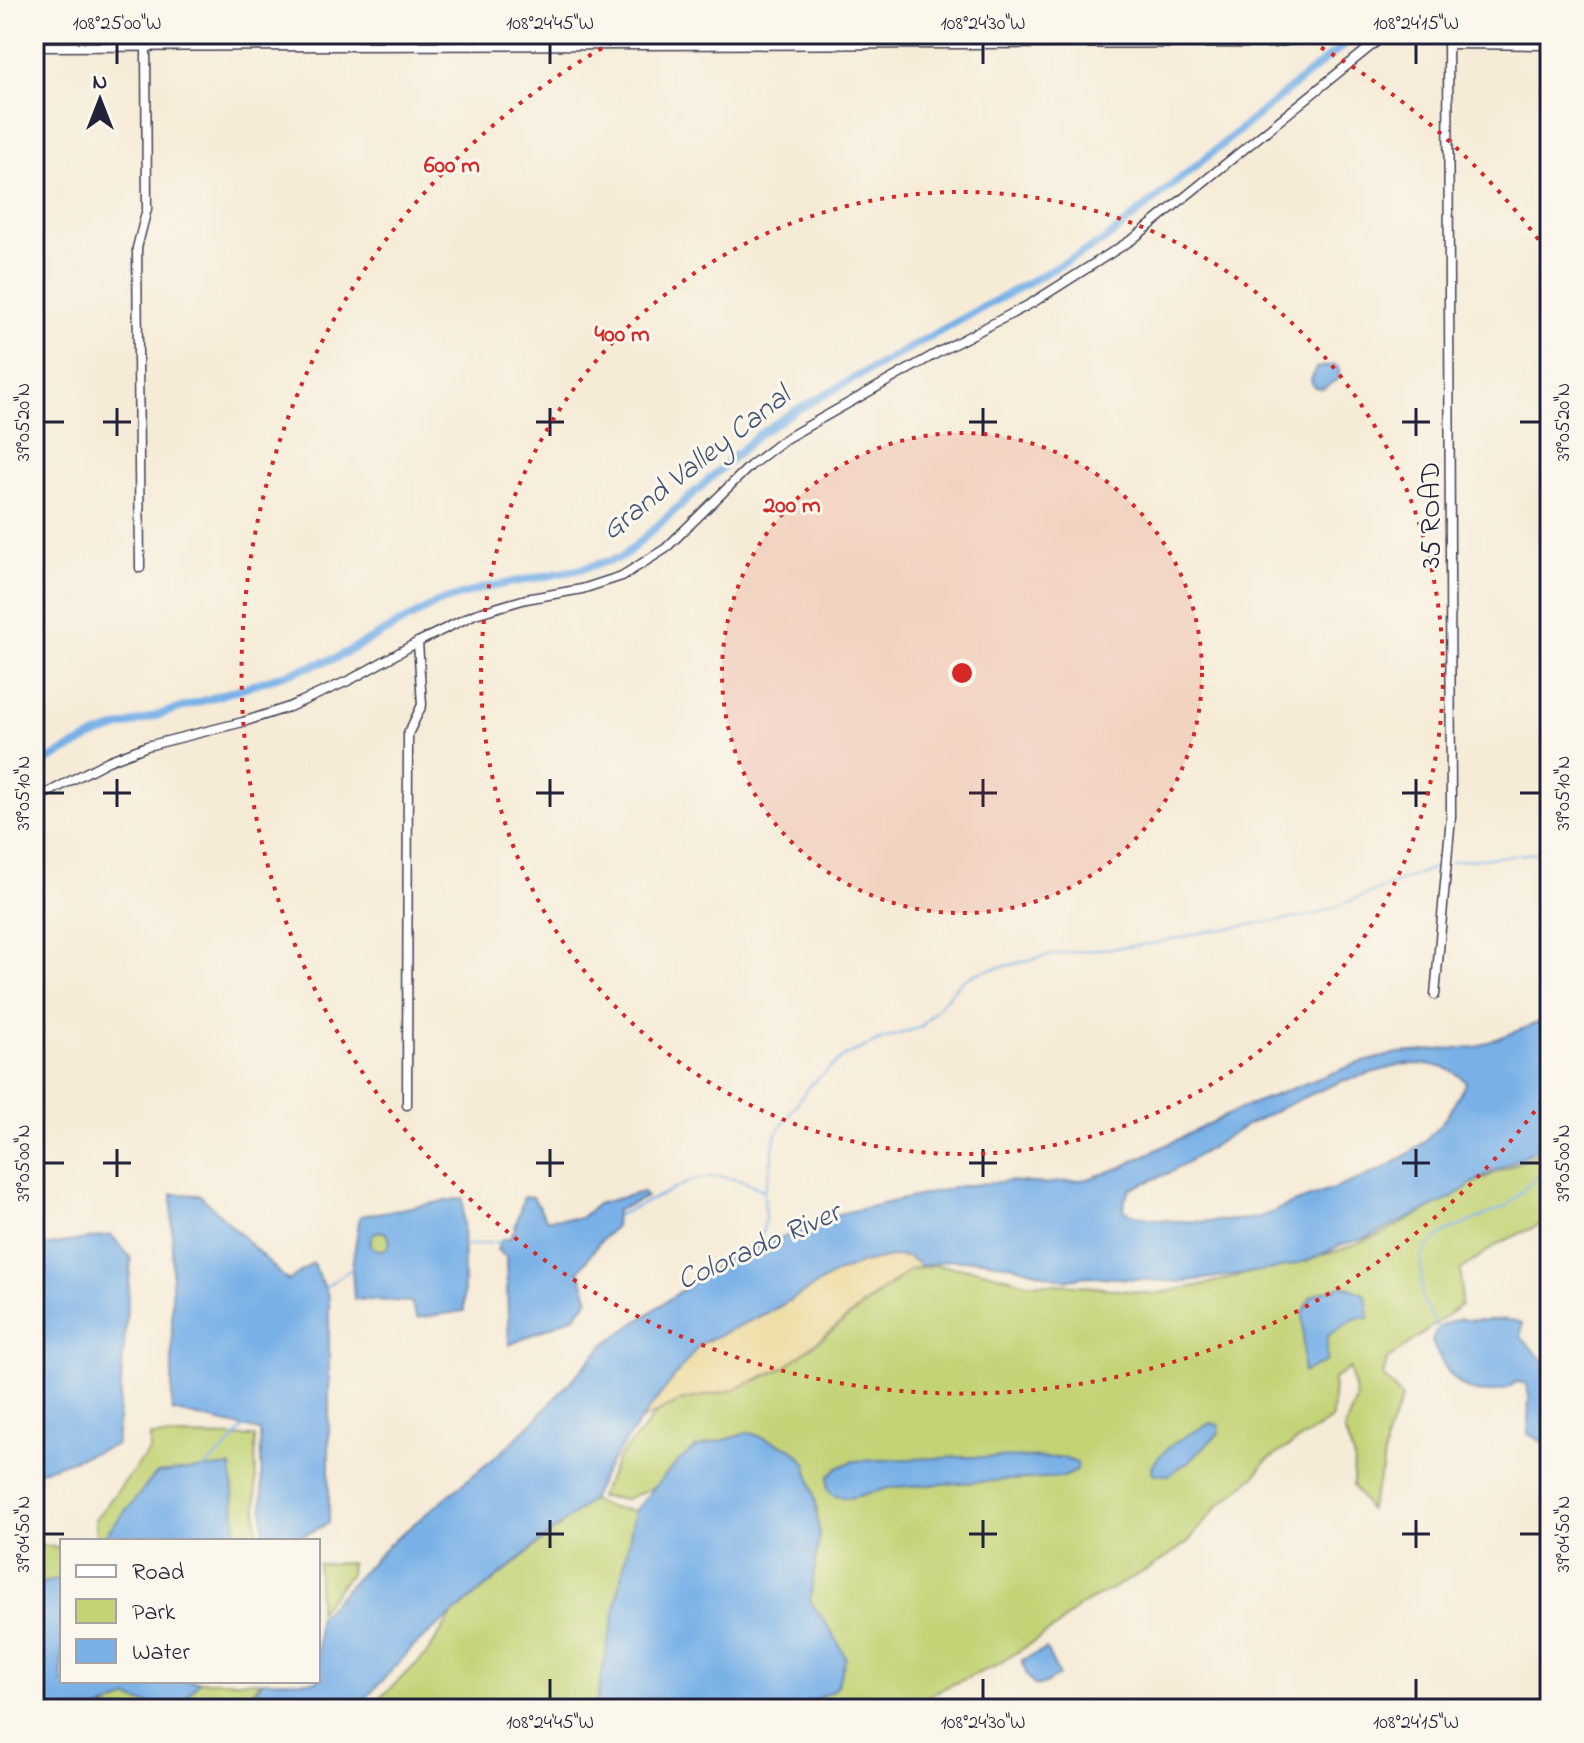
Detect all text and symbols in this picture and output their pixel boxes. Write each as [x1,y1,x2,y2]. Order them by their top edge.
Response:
text: 108°25'00"W [73,10,161,39]
text: 108°24'45"W [506,10,594,39]
text: 108°24'30"W [940,10,1026,39]
text: 108°24'15"W [1373,10,1459,39]
north arrow [60,60,140,140]
text: N [93,67,107,99]
text: 600 m [424,149,480,184]
text: 400 m [594,318,650,353]
water label: Grand Valley Canal [593,374,804,553]
text: 39°05'20"N [10,383,39,461]
text: 39°05'20"N [1550,383,1579,461]
street label: 35 ROAD [1412,462,1453,568]
text: 200 m [762,489,821,524]
centre of rings [948,659,976,687]
text: 39°05'10"N [10,756,39,831]
text: 39°05'10"N [1550,756,1579,831]
text: 39°05'00"N [10,1124,39,1202]
text: 39°05'00"N [1550,1124,1579,1202]
water label: Colorado River [671,1191,851,1303]
text: 39°04'50"N [10,1496,39,1572]
text: 39°04'50"N [1550,1496,1579,1572]
legend [60,1539,320,1683]
text: Road [132,1556,185,1591]
text: Park [132,1596,176,1631]
text: Water [132,1636,190,1671]
text: 108°24'45"W [506,1709,594,1738]
text: 108°24'30"W [940,1709,1026,1738]
text: 108°24'15"W [1373,1709,1459,1738]

